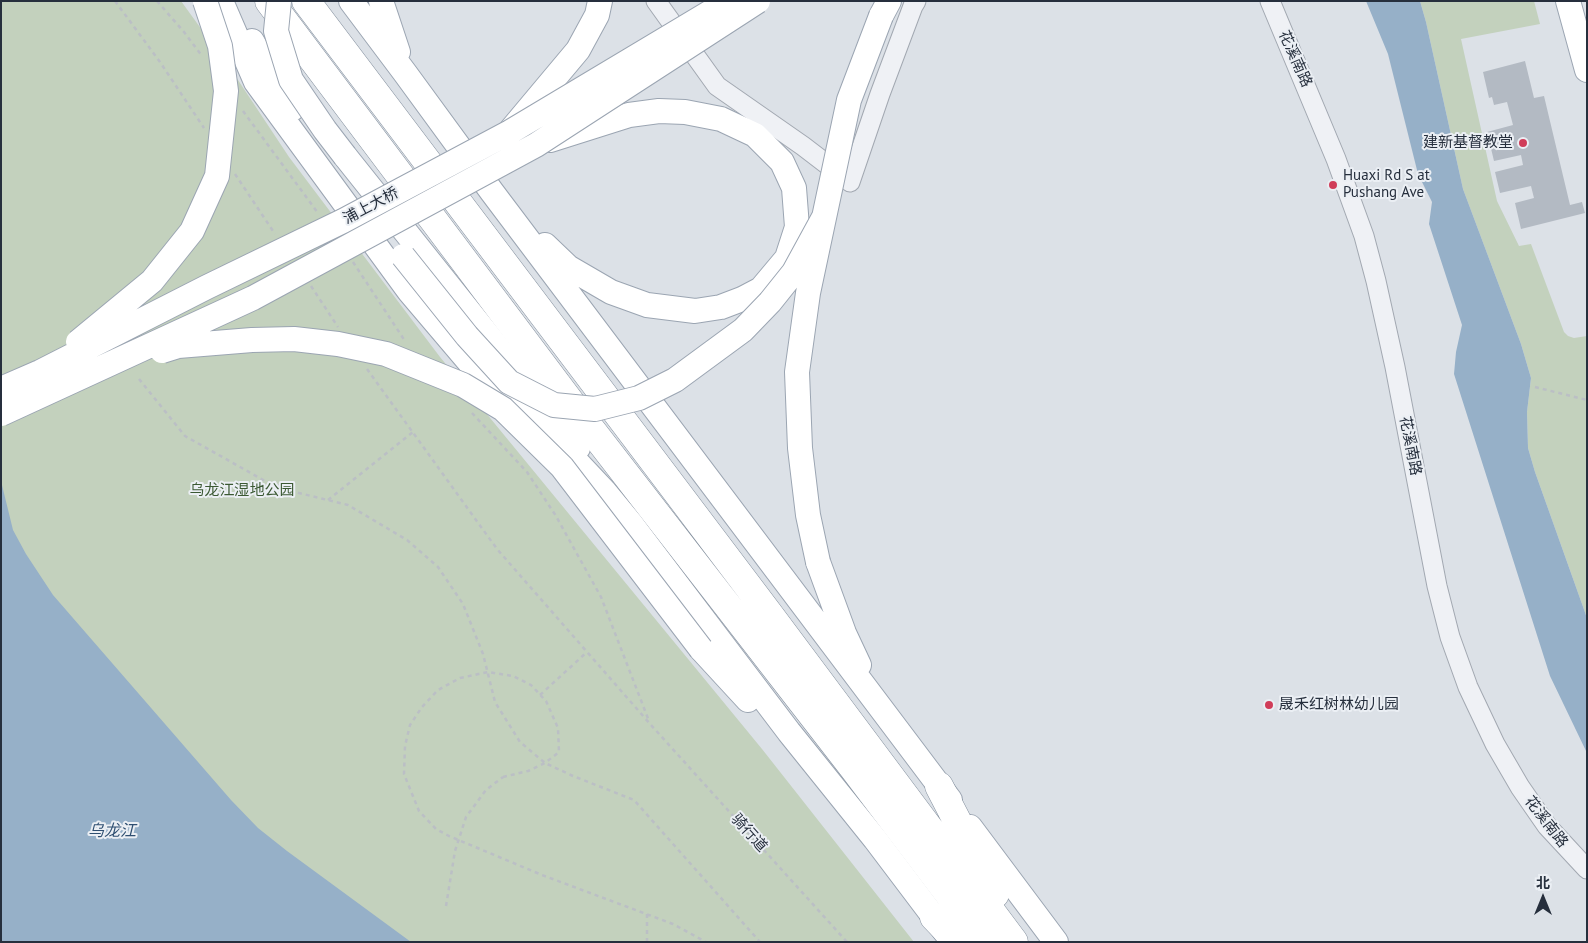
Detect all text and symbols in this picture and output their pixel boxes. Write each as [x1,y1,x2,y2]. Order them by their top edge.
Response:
street label: 花溪南路 [1275,28,1315,90]
place label: 建新基督教堂 [1423,134,1513,152]
marker: 建新基督教堂 [1517,137,1529,149]
place label: Huaxi Rd S at Pushang Ave [1343,167,1430,202]
marker: Huaxi Rd S at Pushang Ave [1327,179,1339,191]
street label: 浦上大桥 [340,184,402,228]
street label: 花溪南路 [1395,415,1425,477]
park label: 乌龙江湿地公园 [190,482,294,500]
place label: 晟禾红树林幼儿园 [1279,696,1399,714]
marker: 晟禾红树林幼儿园 [1263,699,1275,711]
street label: 花溪南路 [1520,793,1572,851]
street label: 骑行道 [727,810,771,856]
water label: 乌龙江 [88,821,136,841]
north arrow [1518,873,1568,923]
text: 北 [1536,874,1550,892]

